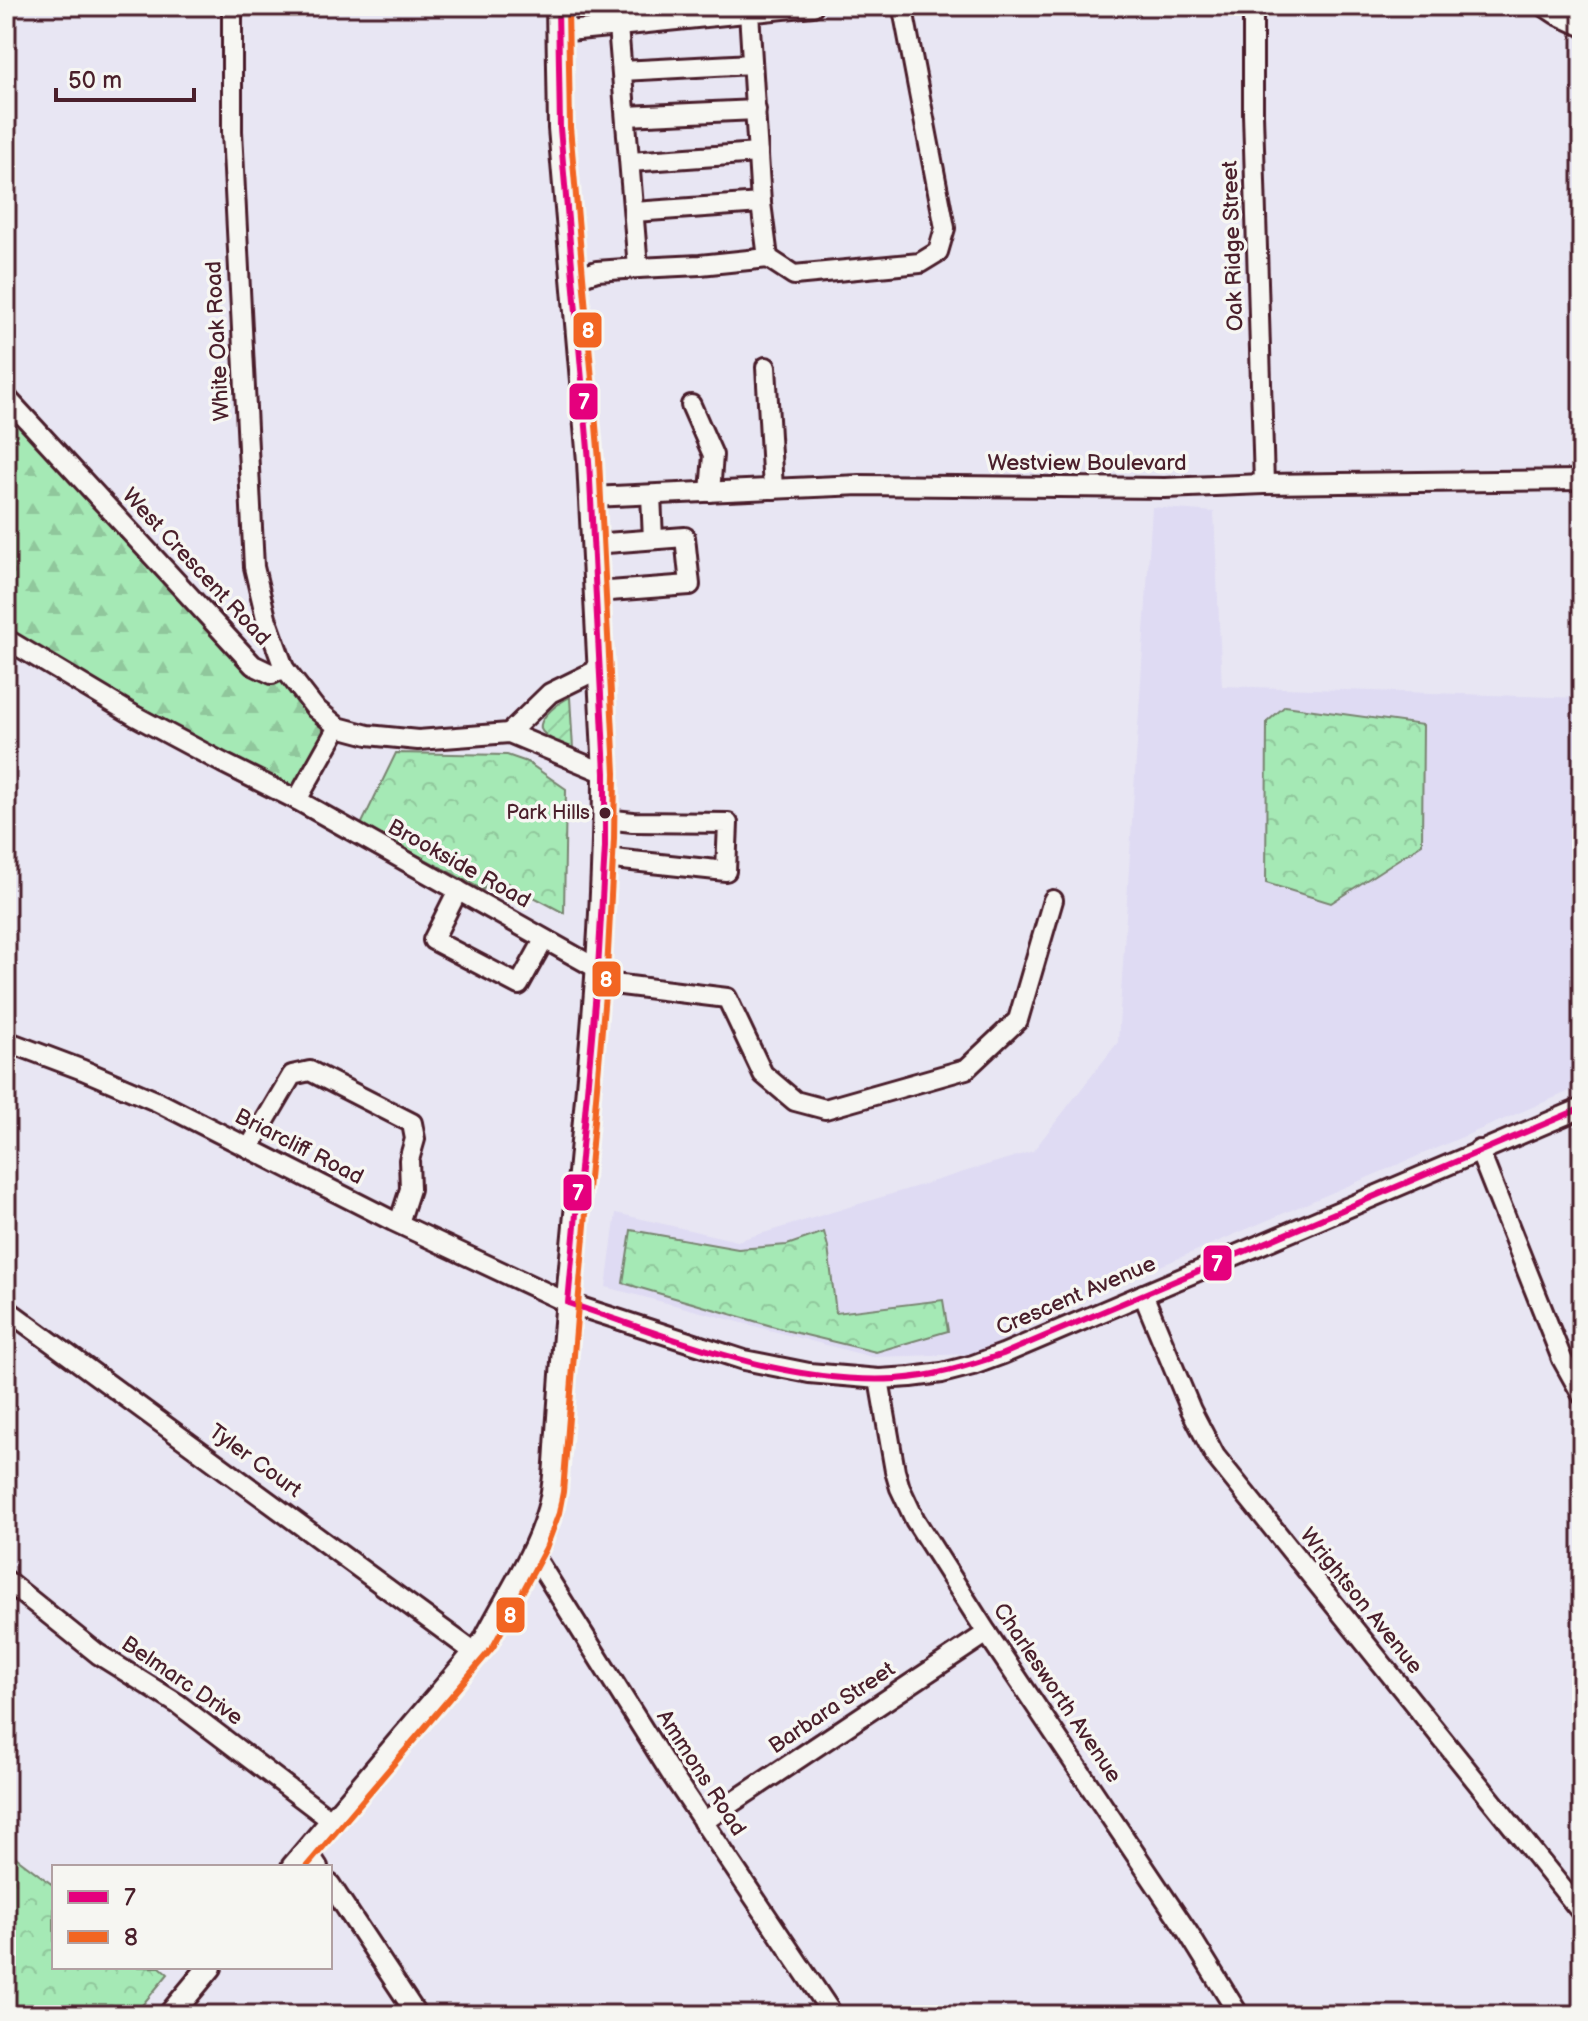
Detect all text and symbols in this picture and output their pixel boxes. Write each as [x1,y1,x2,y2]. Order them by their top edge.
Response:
scale bar [56,52,194,102]
text: 50 m [68,66,122,95]
street label: Oak Ridge Street [1217,160,1249,332]
street label: White Oak Road [200,260,236,422]
line badge: 8 [572,311,603,349]
text: 8 [581,318,595,345]
line badge: 7 [568,382,599,421]
text: 7 [578,389,590,416]
street label: Westview Boulevard [987,450,1187,477]
street label: West Crescent Road [116,483,276,651]
place label: Park Hills [506,801,590,825]
marker: Park Hills [597,805,613,821]
street label: Brookside Road [383,814,535,914]
line badge: 8 [591,960,622,998]
text: 8 [599,967,613,994]
street label: Briarcliff Road [230,1103,368,1191]
line badge: 7 [562,1173,593,1212]
text: 7 [572,1180,584,1207]
line badge: 7 [1202,1244,1233,1282]
street label: Crescent Avenue [992,1250,1160,1342]
text: 7 [1211,1251,1223,1278]
street label: Tyler Court [203,1418,307,1504]
street label: Wrightson Avenue [1294,1523,1428,1679]
line badge: 8 [495,1596,526,1634]
street label: Charlesworth Avenue [987,1598,1127,1788]
text: 8 [503,1603,517,1630]
street label: Belmarc Drive [116,1631,248,1731]
street label: Barbara Street [764,1656,900,1760]
street label: Ammons Road [650,1705,752,1841]
legend [52,1865,332,1969]
text: 7 [124,1883,136,1912]
text: 8 [124,1923,138,1952]

